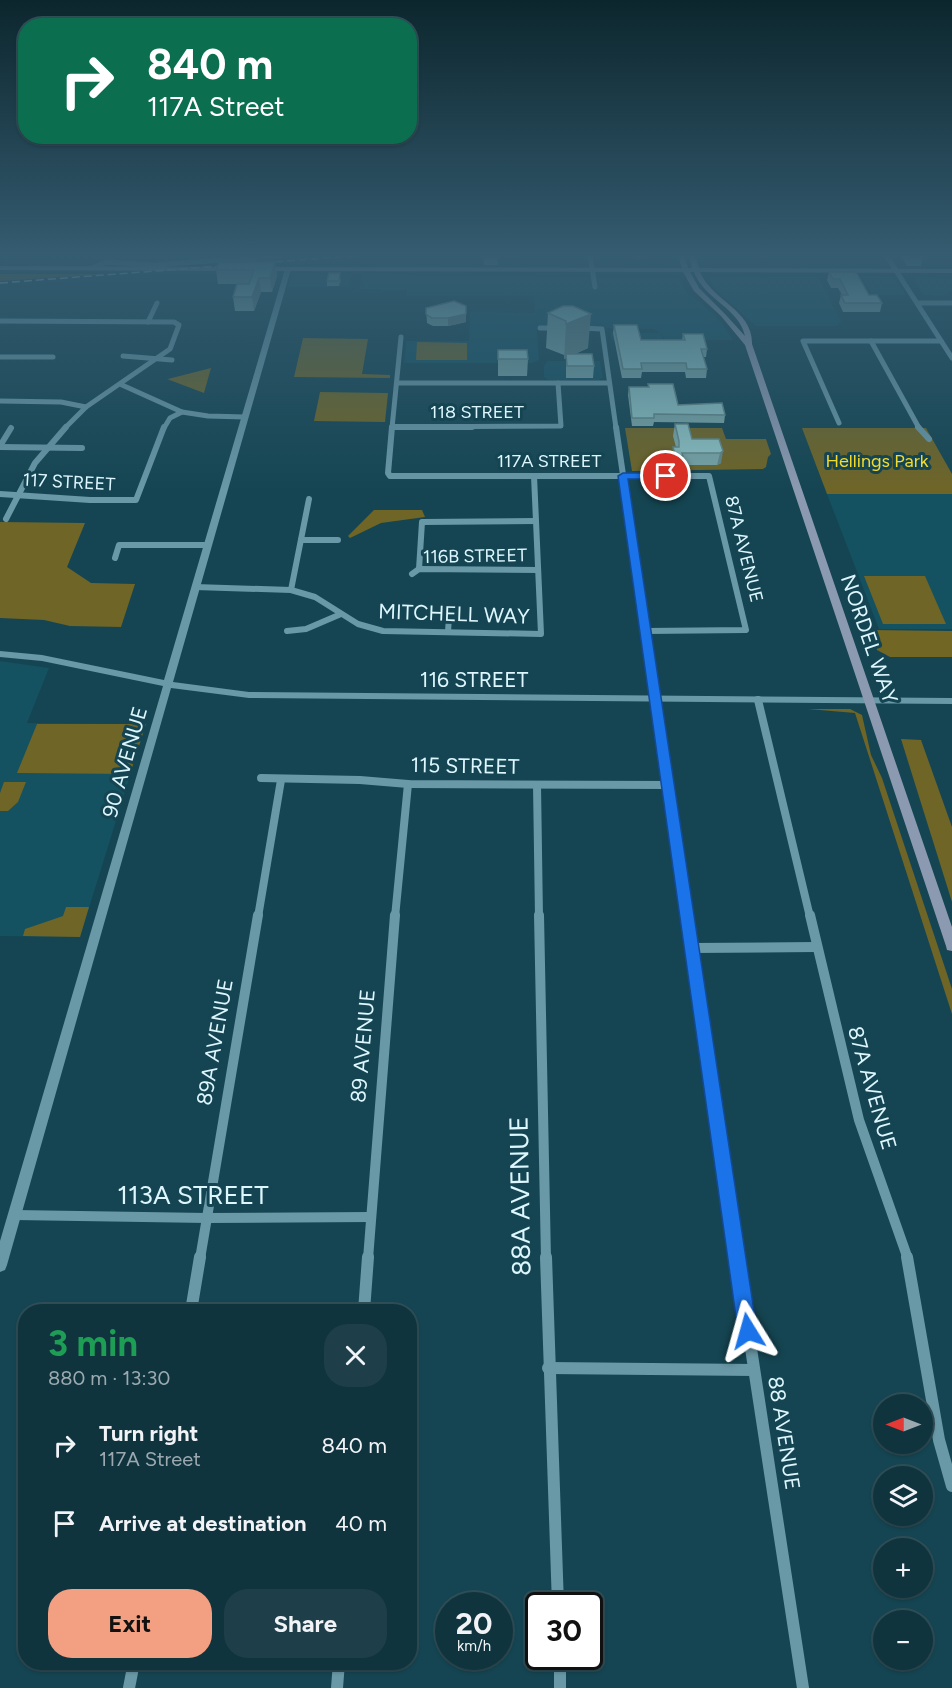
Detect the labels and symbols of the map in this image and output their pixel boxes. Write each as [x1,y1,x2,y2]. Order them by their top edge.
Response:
street label: 118 STREET [430,401,524,423]
street label: 117A STREET [497,450,601,472]
pin [640,450,691,501]
park label: Hellings Park [825,450,929,472]
street label: 117 STREET [22,469,116,495]
street label: 87A AVENUE [720,493,768,605]
street label: 116B STREET [423,544,527,568]
street label: NORDEL WAY [836,571,903,707]
street label: MITCHELL WAY [378,598,531,629]
street label: 116 STREET [420,667,529,692]
street label: 90 AVENUE [97,703,152,820]
street label: 115 STREET [410,752,520,779]
street label: 89A AVENUE [191,977,238,1107]
street label: 89 AVENUE [345,988,380,1104]
street label: 87A AVENUE [843,1023,902,1153]
street label: 88A AVENUE [503,1116,537,1276]
street label: 113A STREET [117,1179,269,1211]
position arrow [716,1299,780,1363]
street label: 88 AVENUE [763,1374,806,1492]
north arrow [873,1394,933,1454]
speed limit sign: 30 [525,1592,603,1670]

